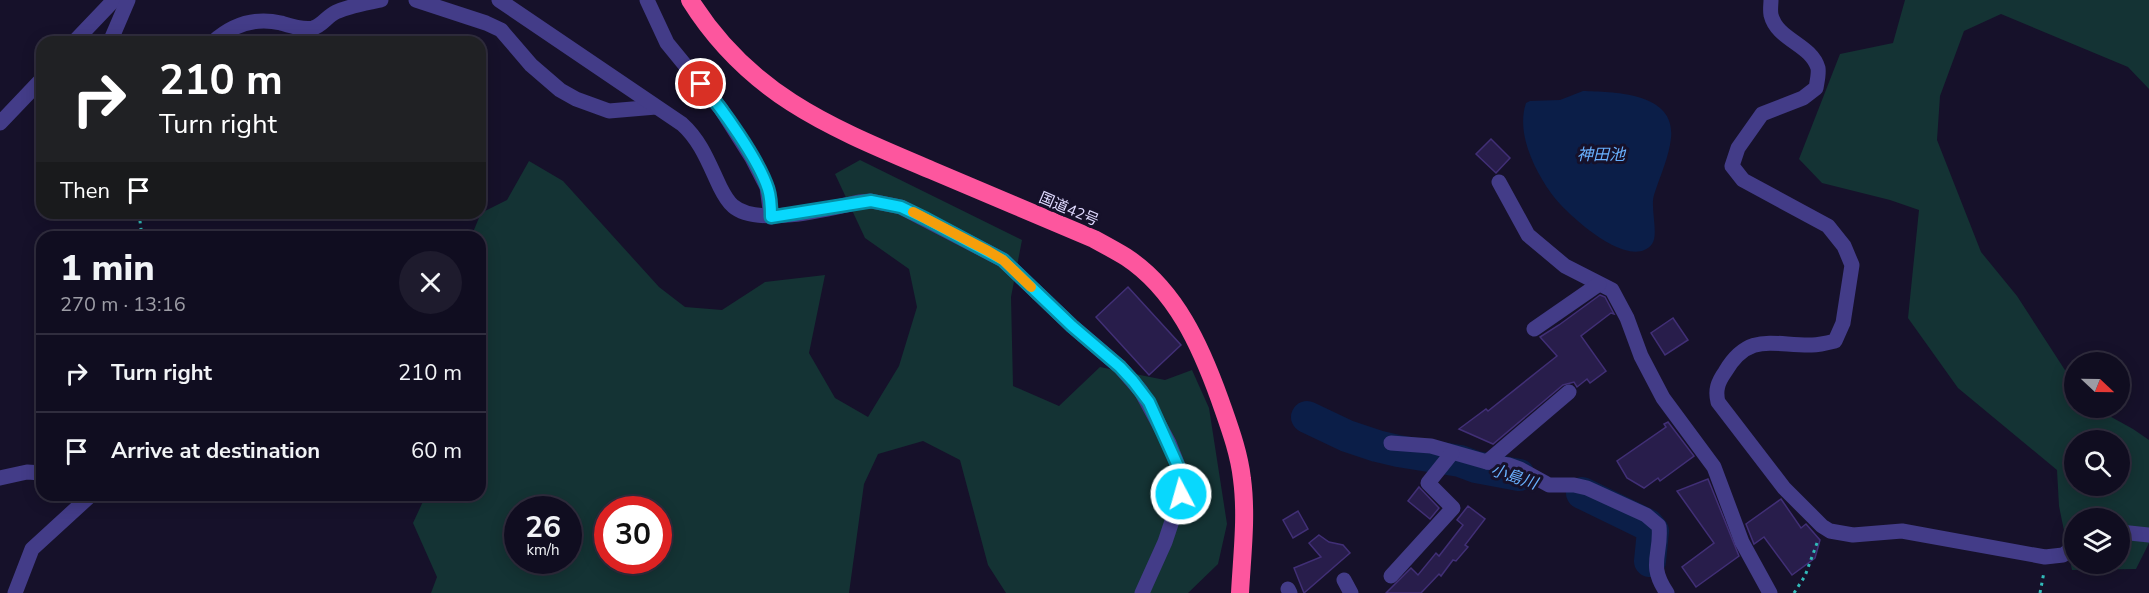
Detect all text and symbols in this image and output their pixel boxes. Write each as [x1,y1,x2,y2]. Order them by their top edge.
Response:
text: 210 m [159,52,283,109]
pin [675,58,726,109]
icon: right [60,60,138,138]
icon: arrive [684,67,717,100]
text: Turn right [159,106,277,143]
water label: 神田池 [1577,144,1627,166]
icon: arrive [122,174,155,207]
text: Then [60,176,110,206]
street label: 国道42号 [1036,187,1102,231]
text: 1 min [60,244,155,293]
button: close [399,251,462,314]
text: 270 m · 13:16 [60,291,186,318]
north arrow [2064,352,2130,418]
map controls [2064,352,2130,574]
icon: right [60,357,93,390]
text: Turn right [111,358,212,388]
text: 210 m [398,358,462,388]
button: search [2064,430,2130,496]
icon: arrive [60,435,93,468]
text: Arrive at destination [111,436,320,466]
text: 60 m [411,436,462,466]
water label: 小島川 [1488,459,1542,495]
position arrow [1149,462,1213,526]
speed limit sign: 30 [594,496,672,574]
text: 26 [525,507,561,548]
button: layers [2064,508,2130,574]
text: km/h [526,540,560,560]

